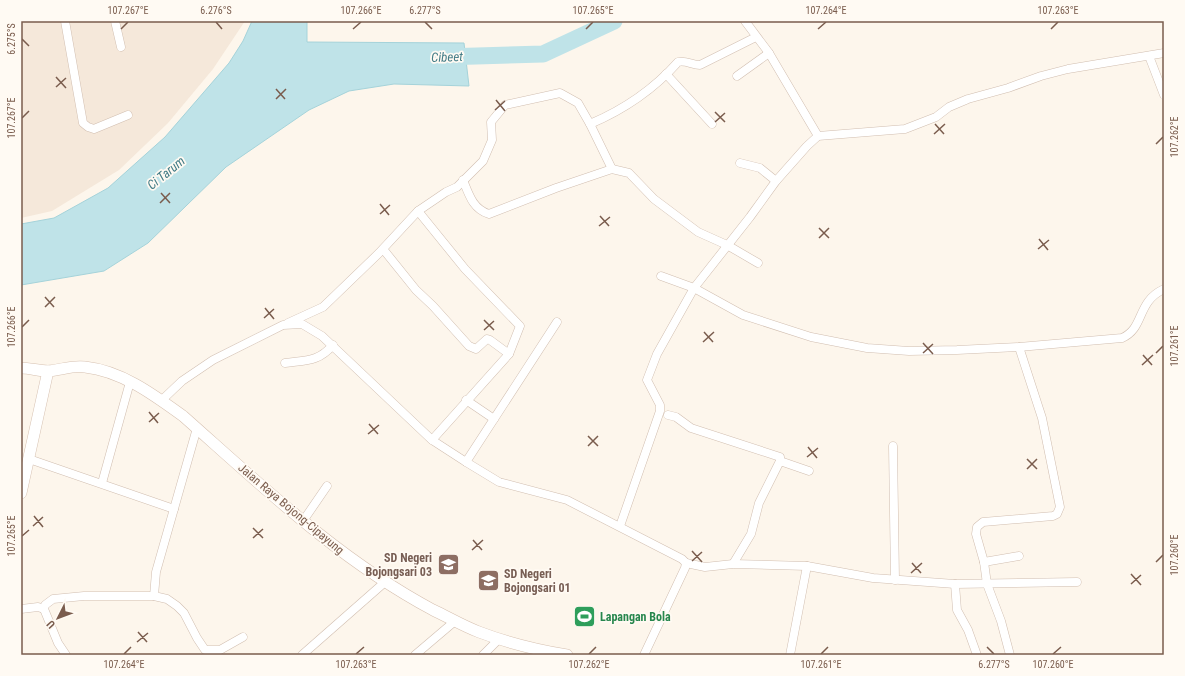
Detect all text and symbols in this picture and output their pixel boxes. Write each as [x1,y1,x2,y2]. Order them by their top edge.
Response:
text: 107.267°E [108,5,149,16]
text: 6.276°S [200,5,232,16]
text: 107.266°E [341,5,382,16]
text: 6.277°S [409,5,441,16]
text: 107.265°E [573,5,614,16]
text: 107.264°E [806,5,847,16]
text: 107.263°E [1038,5,1079,16]
text: 6.275°S [6,23,17,55]
water label: Cibeet [431,49,463,65]
text: 107.267°E [6,97,17,138]
text: 107.262°E [1169,116,1180,157]
water label: Ci Tarum [144,153,188,193]
text: 107.266°E [6,306,17,347]
text: 107.261°E [1169,325,1180,366]
street label: Jalan Raya Bojong-Cipayung [235,461,347,557]
text: 107.265°E [6,515,17,556]
text: 107.260°E [1169,534,1180,575]
place label: SD Negeri Bojongsari 03 [365,551,432,579]
school or university icon: SD Negeri Bojongsari 03 [435,552,461,578]
place label: SD Negeri Bojongsari 01 [504,567,571,595]
school or university icon: SD Negeri Bojongsari 01 [476,568,502,594]
north arrow [38,598,78,638]
sports icon: Lapangan Bola [571,604,597,630]
place label: Lapangan Bola [600,610,671,624]
text: U [44,618,58,631]
text: 107.264°E [104,659,145,670]
text: 107.263°E [336,659,377,670]
text: 107.262°E [569,659,610,670]
text: 107.261°E [801,659,842,670]
text: 6.277°S [978,659,1010,670]
text: 107.260°E [1033,659,1074,670]

